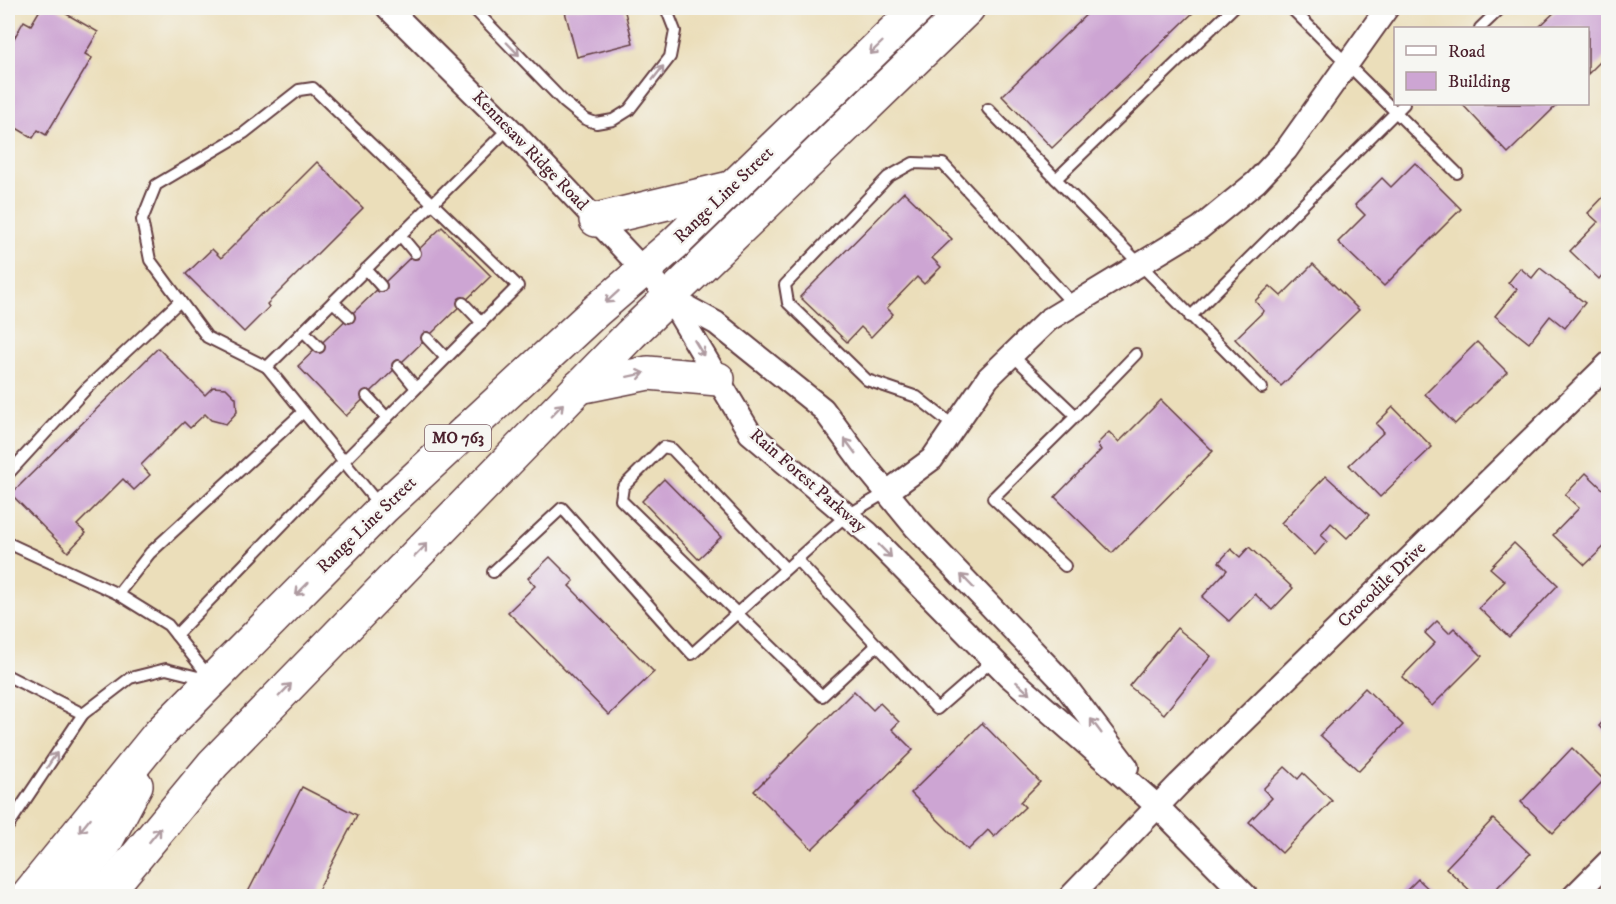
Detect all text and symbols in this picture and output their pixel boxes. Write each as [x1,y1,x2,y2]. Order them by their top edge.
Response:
legend [1394,27,1589,105]
one-way arrow [868,41,883,56]
text: Road [1448,41,1485,63]
one-way arrow [506,42,521,57]
one-way arrow [651,65,664,81]
text: Building [1448,71,1510,93]
street label: Kennesaw Ridge Road [467,87,593,215]
street label: Range Line Street [670,142,779,248]
one-way arrow [604,290,619,304]
one-way arrow [693,339,705,356]
one-way arrow [626,369,645,381]
one-way arrow [549,403,564,418]
street label: Rain Forest Parkway [745,424,871,538]
road number: MO 763 [425,425,491,451]
one-way arrow [844,439,857,455]
street label: Range Line Street [313,472,422,578]
street label: Crocodile Drive [1333,537,1431,633]
one-way arrow [414,543,428,558]
one-way arrow [878,543,893,558]
one-way arrow [959,573,974,588]
one-way arrow [294,582,309,597]
one-way arrow [1015,681,1030,695]
one-way arrow [278,683,292,698]
one-way arrow [1090,719,1102,735]
one-way arrow [46,753,58,769]
one-way arrow [78,817,91,833]
one-way arrow [148,828,162,843]

